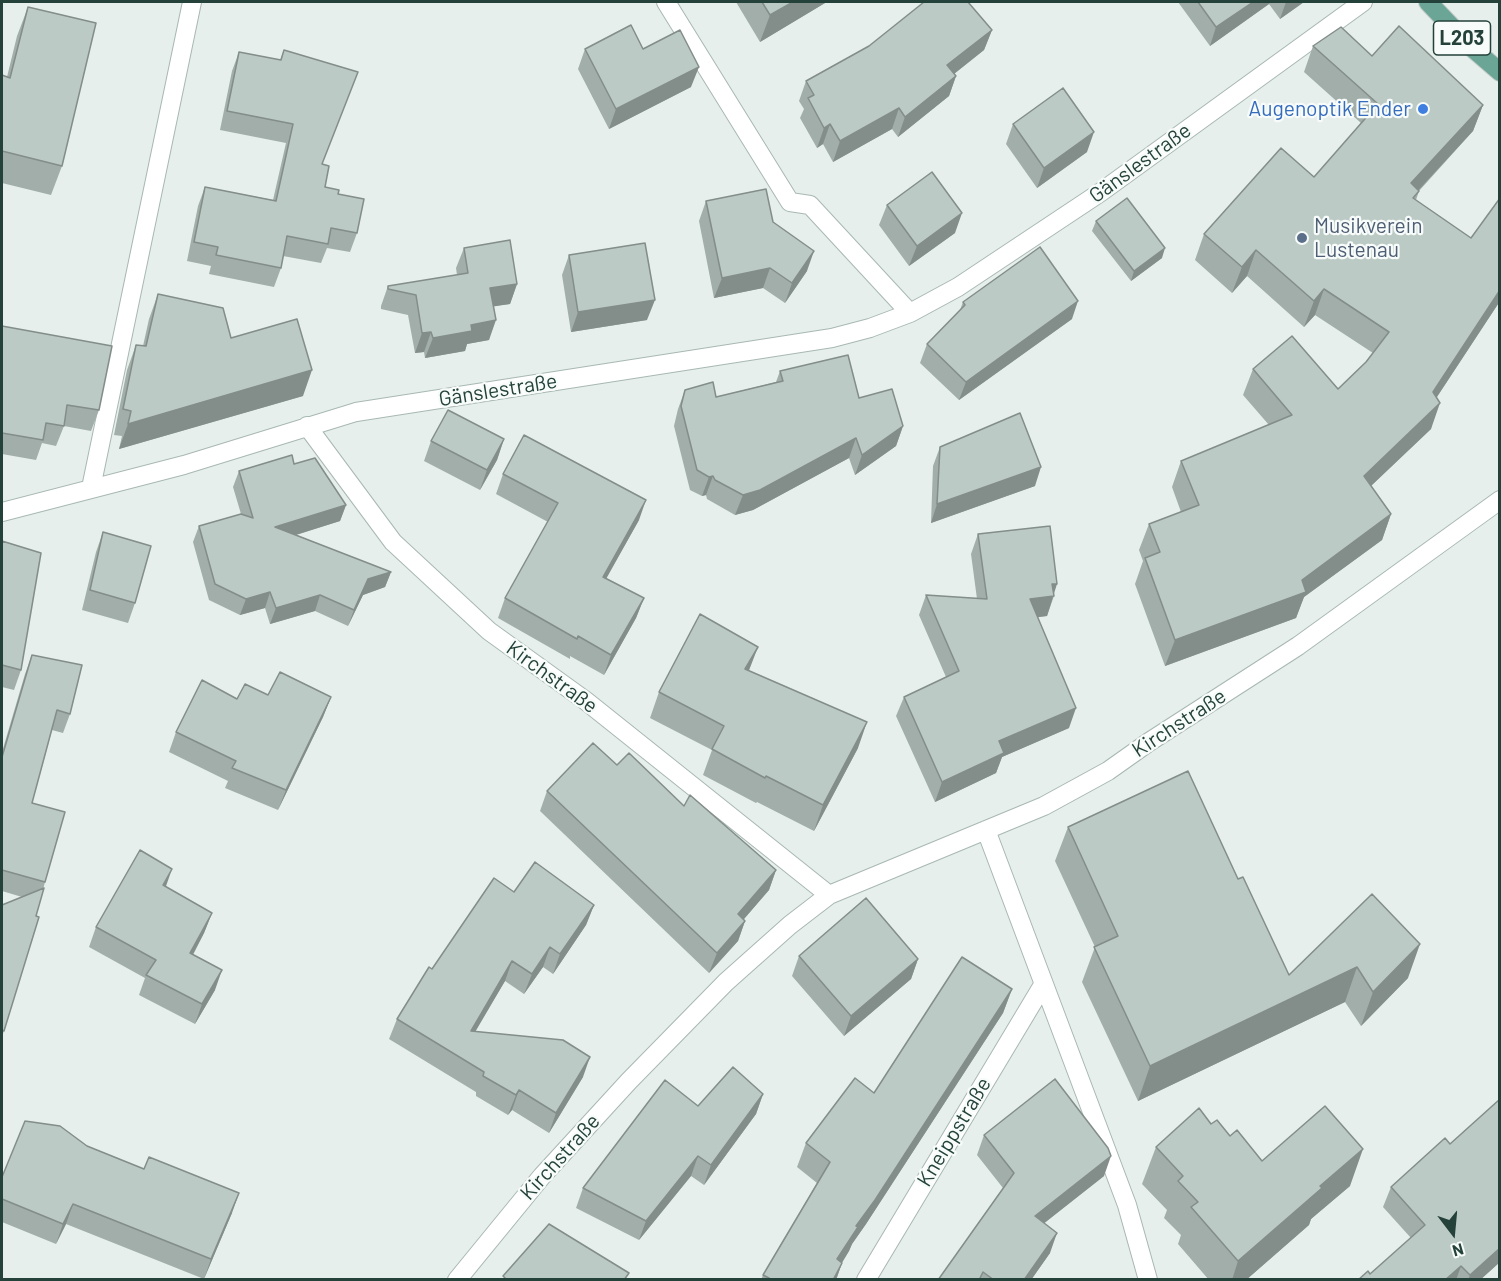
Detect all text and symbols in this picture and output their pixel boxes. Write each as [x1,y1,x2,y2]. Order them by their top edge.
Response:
road number: L203 [1434,21,1490,55]
place label: Augenoptik Ender [1248,96,1411,122]
marker: Augenoptik Ender [1416,102,1430,116]
street label: Gänslestraße [1084,118,1196,208]
place label: Musikverein Lustenau [1314,213,1422,263]
marker: Musikverein Lustenau [1295,231,1309,245]
street label: Gänslestraße [437,368,559,412]
street label: Kirchstraße [501,635,603,719]
street label: Kirchstraße [1127,683,1231,763]
street label: Kneippstraße [912,1073,996,1191]
street label: Kirchstraße [515,1109,605,1205]
north arrow [1423,1203,1483,1263]
text: N [1450,1240,1466,1261]

